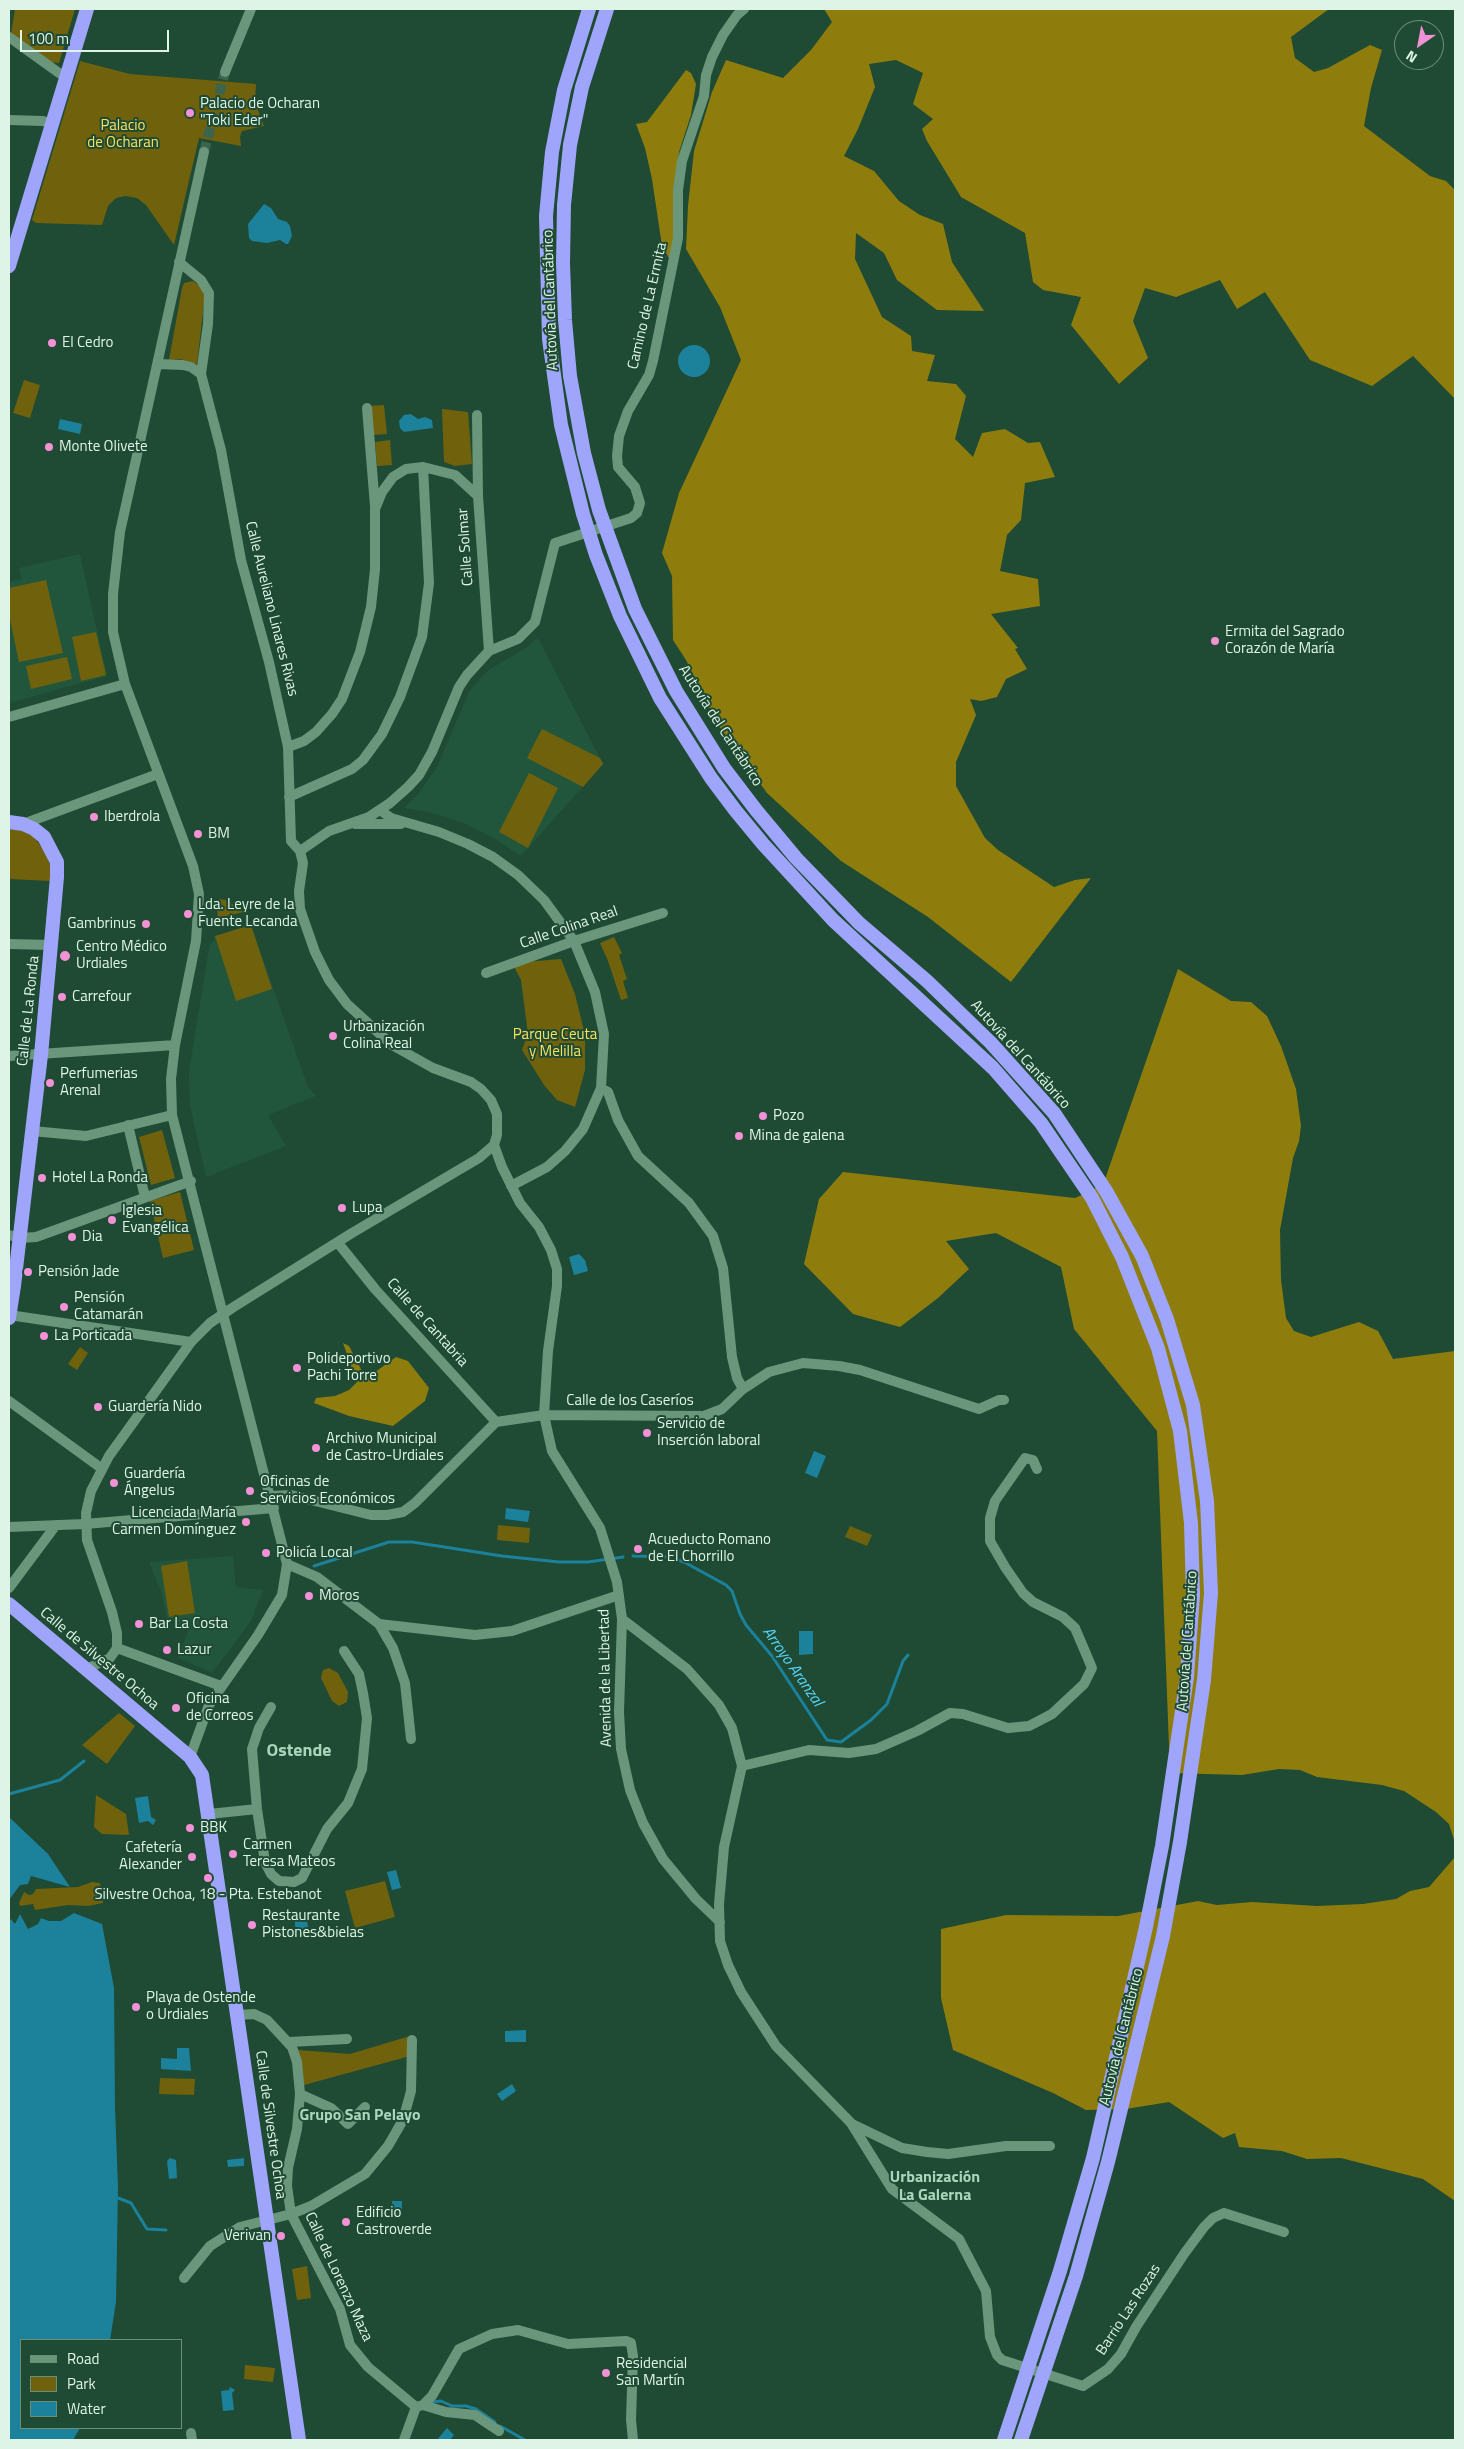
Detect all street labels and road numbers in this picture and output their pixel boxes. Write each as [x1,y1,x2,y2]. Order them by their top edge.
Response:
street label: Autovía del Cantábrico [540,229,562,371]
street label: Camino de La Ermita [625,241,671,371]
street label: Calle Solmar [454,507,478,587]
street label: Calle Aureliano Linares Rivas [241,520,301,698]
street label: Autovía del Cantábrico [674,662,766,790]
street label: Calle Colina Real [518,903,620,953]
street label: Calle de La Ronda [14,955,44,1067]
street label: Autovía del Cantábrico [966,997,1074,1113]
street label: Calle de Cantabria [383,1275,471,1371]
street label: Calle de los Caseríos [566,1392,694,1410]
street label: Autovía del Cantábrico [1174,1570,1202,1712]
street label: Calle de Silvestre Ochoa [36,1604,162,1714]
street label: Avenida de la Libertad [596,1609,616,1747]
street label: Autovía del Cantábrico [1096,1967,1148,2107]
street label: Calle de Silvestre Ochoa [251,2050,289,2200]
street label: Calle de Lorenzo Maza [300,2210,376,2344]
street label: Barrio Las Rozas [1093,2261,1165,2359]

